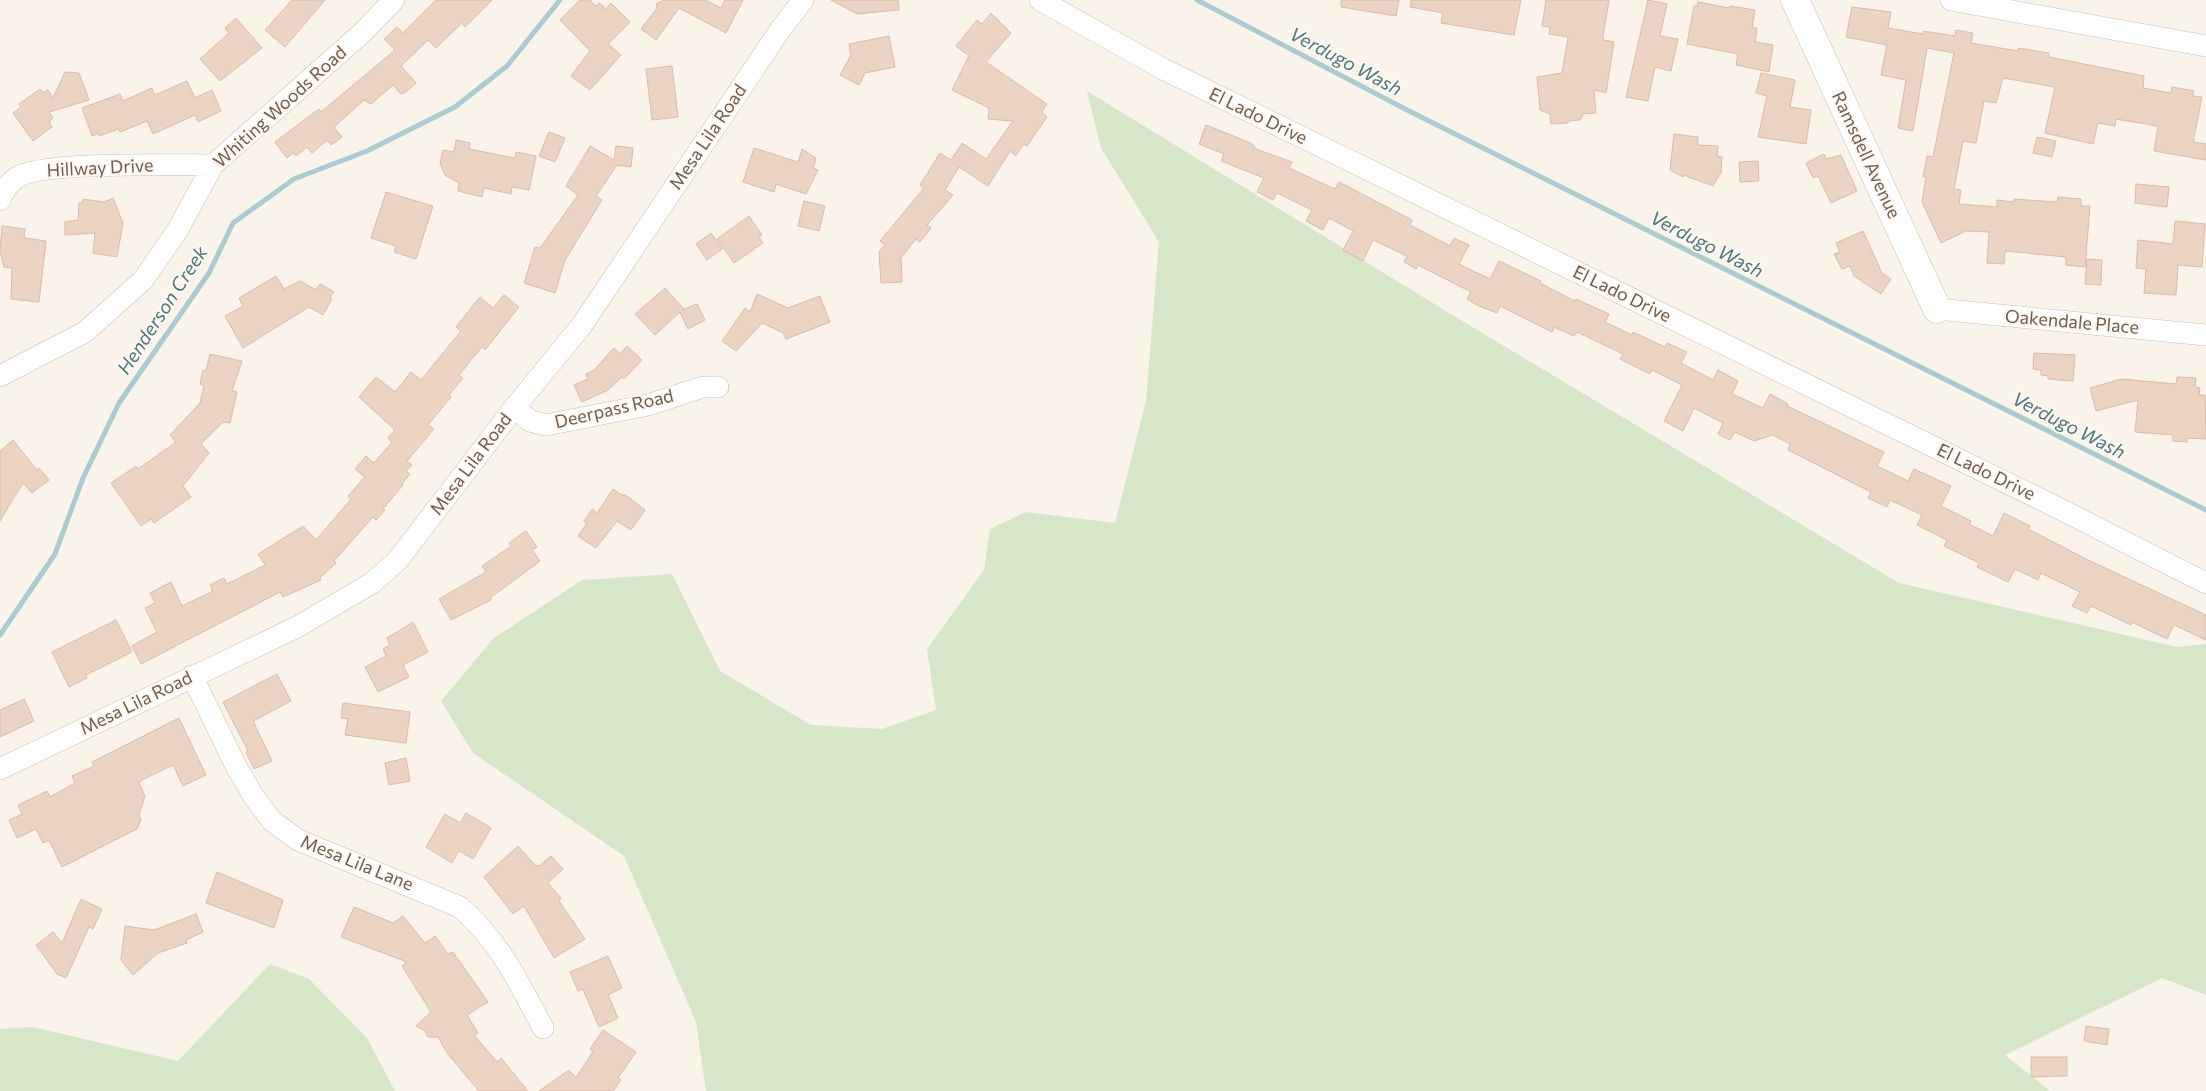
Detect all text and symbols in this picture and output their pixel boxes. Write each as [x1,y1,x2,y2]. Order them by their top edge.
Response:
water label: Verdugo Wash [1286,21,1406,100]
street label: Whiting Woods Road [208,41,350,172]
street label: Mesa Lila Road [664,80,750,193]
street label: El Lado Drive [1206,82,1311,148]
street label: Ramsdell Avenue [1828,87,1906,222]
street label: Hillway Drive [46,153,154,181]
water label: Verdugo Wash [1647,205,1768,282]
water label: Henderson Creek [111,241,212,378]
street label: El Lado Drive [1570,260,1675,326]
street label: Oakendale Place [2004,304,2140,338]
street label: Deerpass Road [552,384,675,432]
water label: Verdugo Wash [2009,386,2130,463]
street label: Mesa Lila Road [425,408,516,519]
street label: El Lado Drive [1934,438,2039,504]
street label: Mesa Lila Road [76,665,195,739]
street label: Mesa Lila Lane [298,829,417,895]

